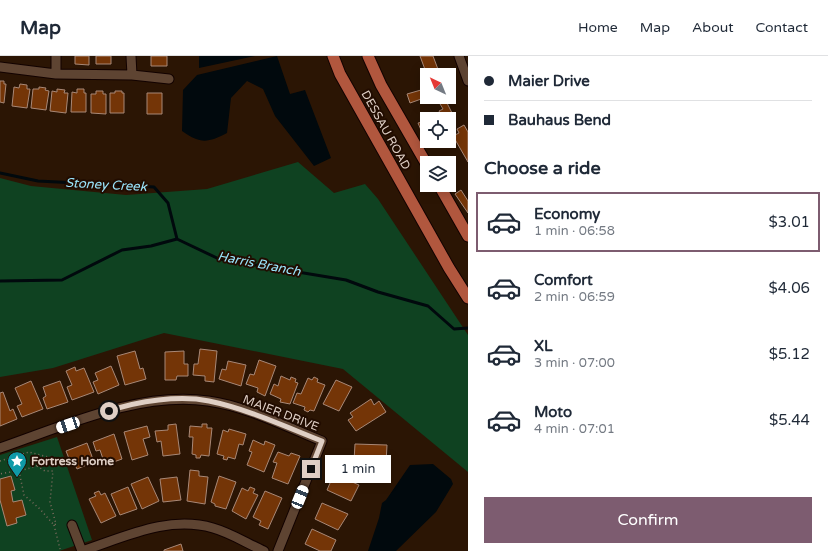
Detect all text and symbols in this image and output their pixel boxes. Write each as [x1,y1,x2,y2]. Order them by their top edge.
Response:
text: Map [20,17,61,39]
text: Home [578,19,618,36]
text: Map [640,19,670,36]
text: About [692,19,734,36]
text: Contact [756,19,808,36]
north arrow [420,68,456,104]
map controls [420,68,456,192]
text: Maier Drive [508,72,590,90]
street label: DESSAU ROAD [358,88,414,172]
text: Bauhaus Bend [508,111,611,129]
button: locate [420,112,456,148]
button: layers [420,156,456,192]
text: Choose a ride [484,157,601,179]
water label: Stoney Creek [65,175,148,195]
icon: car [486,204,522,240]
text: Economy [534,205,600,223]
text: $3.01 [769,213,810,231]
text: 1 min · 06:58 [534,223,615,239]
water label: Harris Branch [216,248,303,280]
icon: car [486,270,522,306]
text: Comfort [534,271,593,289]
text: $4.06 [769,279,810,297]
text: 2 min · 06:59 [534,289,615,305]
icon: car [486,336,522,372]
text: XL [534,337,553,355]
text: $5.12 [769,345,810,363]
text: 3 min · 07:00 [534,355,615,371]
street label: MAIER DRIVE [241,392,321,434]
route start [100,402,118,420]
icon: car [486,402,522,438]
text: Moto [534,403,572,421]
text: $5.44 [769,411,810,429]
car [55,415,81,435]
text: 4 min · 07:01 [534,421,615,437]
place icon: Fortress Home [6,450,28,478]
place label: Fortress Home [31,454,114,468]
callout: 1 min [325,455,391,483]
route end [302,460,320,478]
text: 1 min [341,461,375,477]
car [290,484,310,510]
button: Confirm [484,497,812,543]

